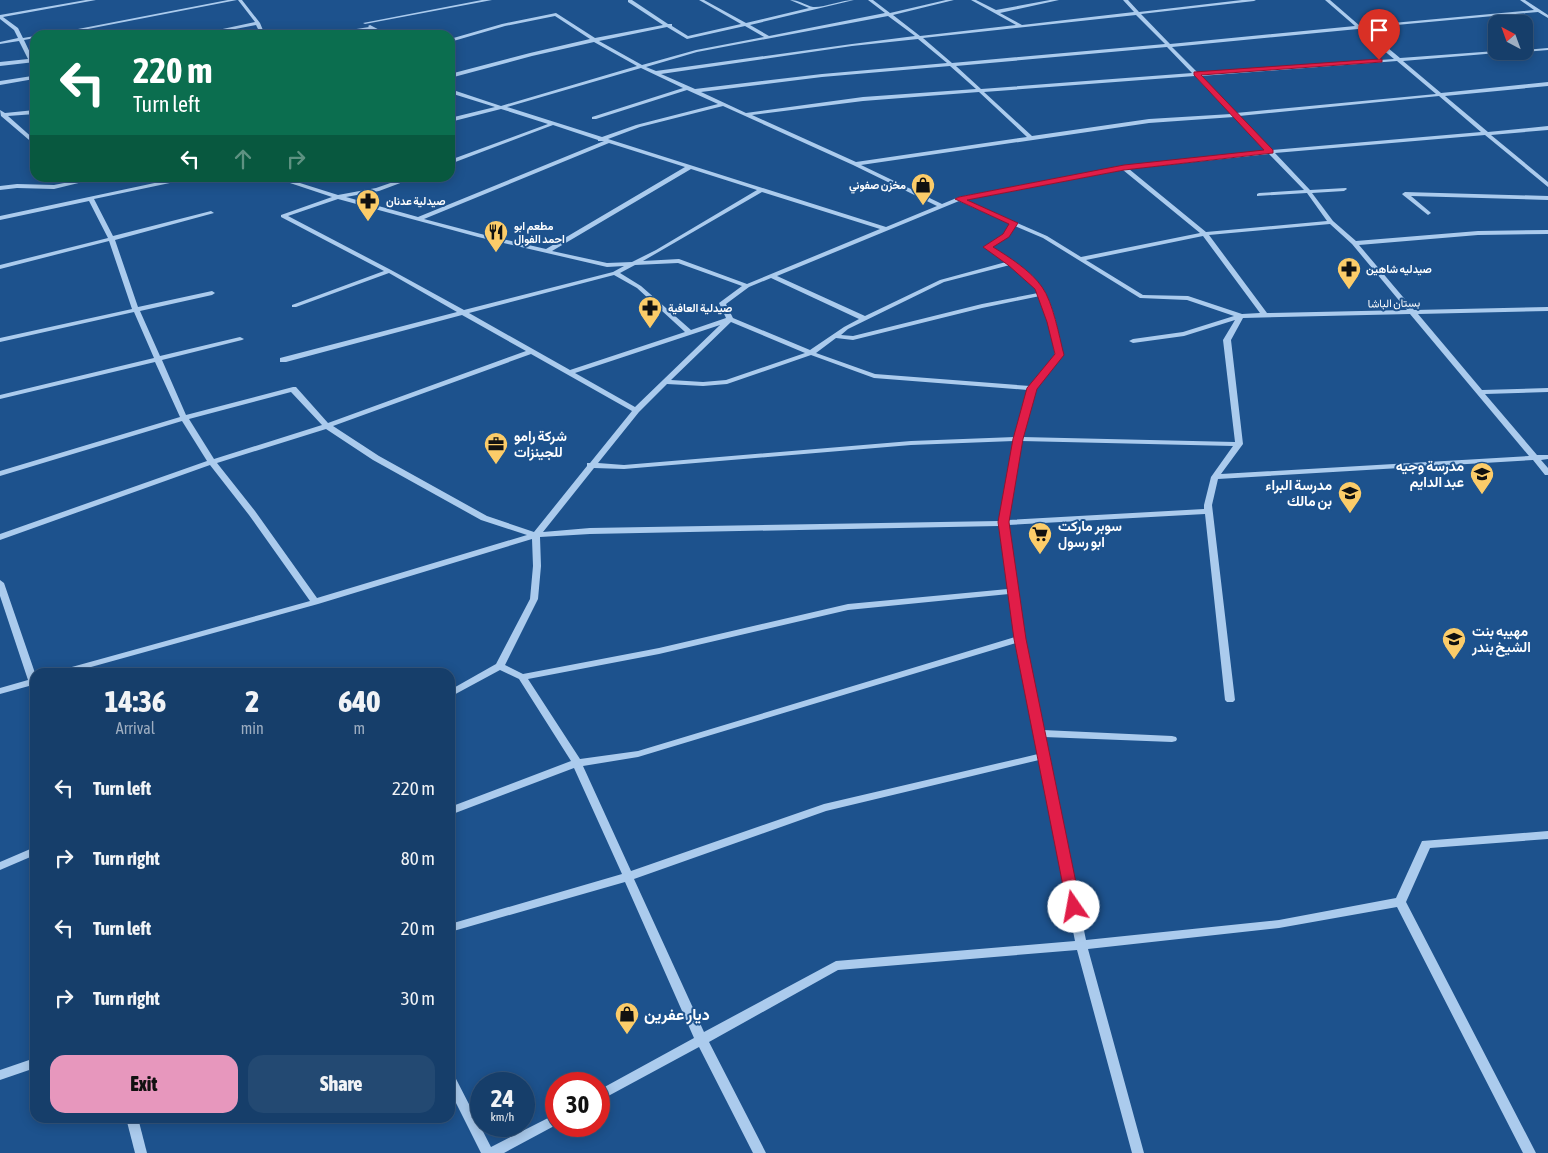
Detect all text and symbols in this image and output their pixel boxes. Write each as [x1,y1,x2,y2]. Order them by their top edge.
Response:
pin [1358,9,1400,60]
north arrow [1488,15,1532,60]
map controls [1488,15,1533,60]
icon: arrive [1365,16,1393,44]
icon: left [50,50,115,115]
text: 220 m [133,50,212,90]
text: Turn left [133,91,200,117]
icon: left [176,145,204,173]
icon: ahead [229,145,257,173]
icon: right [282,145,310,173]
shop icon: مخزن صفوني [910,172,936,206]
place label: مخزن صفوني [849,179,906,194]
pharmacy icon: صيدلية عدنان [355,188,381,222]
place label: صيدلية عدنان [386,195,446,208]
restaurant icon: مطعم ابو احمد الفوال [483,219,509,253]
place label: مطعم ابو احمد الفوال [514,220,565,246]
pharmacy icon: صيدليه شاهين [1336,256,1362,290]
place label: صيدليه شاهين [1366,263,1432,276]
pharmacy icon: صيدلية العافية [637,295,663,329]
street label: بستان الباشا [1368,297,1420,310]
place label: صيدلية العافية [668,302,732,315]
place label: شركة رامو للجينزات [514,428,567,461]
office icon: شركة رامو للجينزات [483,431,509,465]
place label: مدرسة وجيه عبد الدايم [1396,458,1464,491]
school or university icon: مدرسة وجيه عبد الدايم [1469,461,1495,495]
place label: مدرسة البراء بن مالك [1265,477,1332,510]
school or university icon: مدرسة البراء بن مالك [1337,480,1363,514]
place label: سوبر ماركت ابو رسول [1058,518,1122,551]
supermarket icon: سوبر ماركت ابو رسول [1027,521,1053,555]
place label: مهيبه بنت الشيخ بندر [1471,623,1531,657]
school or university icon: مهيبه بنت الشيخ بندر [1441,626,1467,660]
text: 14:36 [104,684,166,718]
text: 2 [245,684,259,718]
text: 640 [338,684,380,718]
text: Arrival [116,719,155,737]
text: min [241,719,264,737]
text: m [354,719,365,737]
icon: left [50,774,78,802]
text: Turn left [93,777,151,799]
text: 220 m [392,777,435,799]
icon: right [50,844,78,872]
text: Turn right [93,847,160,869]
text: 80 m [401,847,435,869]
position arrow [1047,880,1099,932]
icon: left [50,914,78,942]
text: Turn left [93,917,151,939]
text: 20 m [401,917,435,939]
icon: right [50,984,78,1012]
text: Turn right [93,987,160,1009]
text: 30 m [401,987,435,1009]
shop icon: ديار عفرين [614,1001,640,1035]
place label: ديار عفرين [644,1005,710,1025]
button: Exit [50,1055,238,1113]
button: Share [248,1055,435,1113]
speed limit sign: 30 [545,1072,610,1137]
text: 24 [491,1084,514,1112]
text: km/h [491,1110,514,1124]

